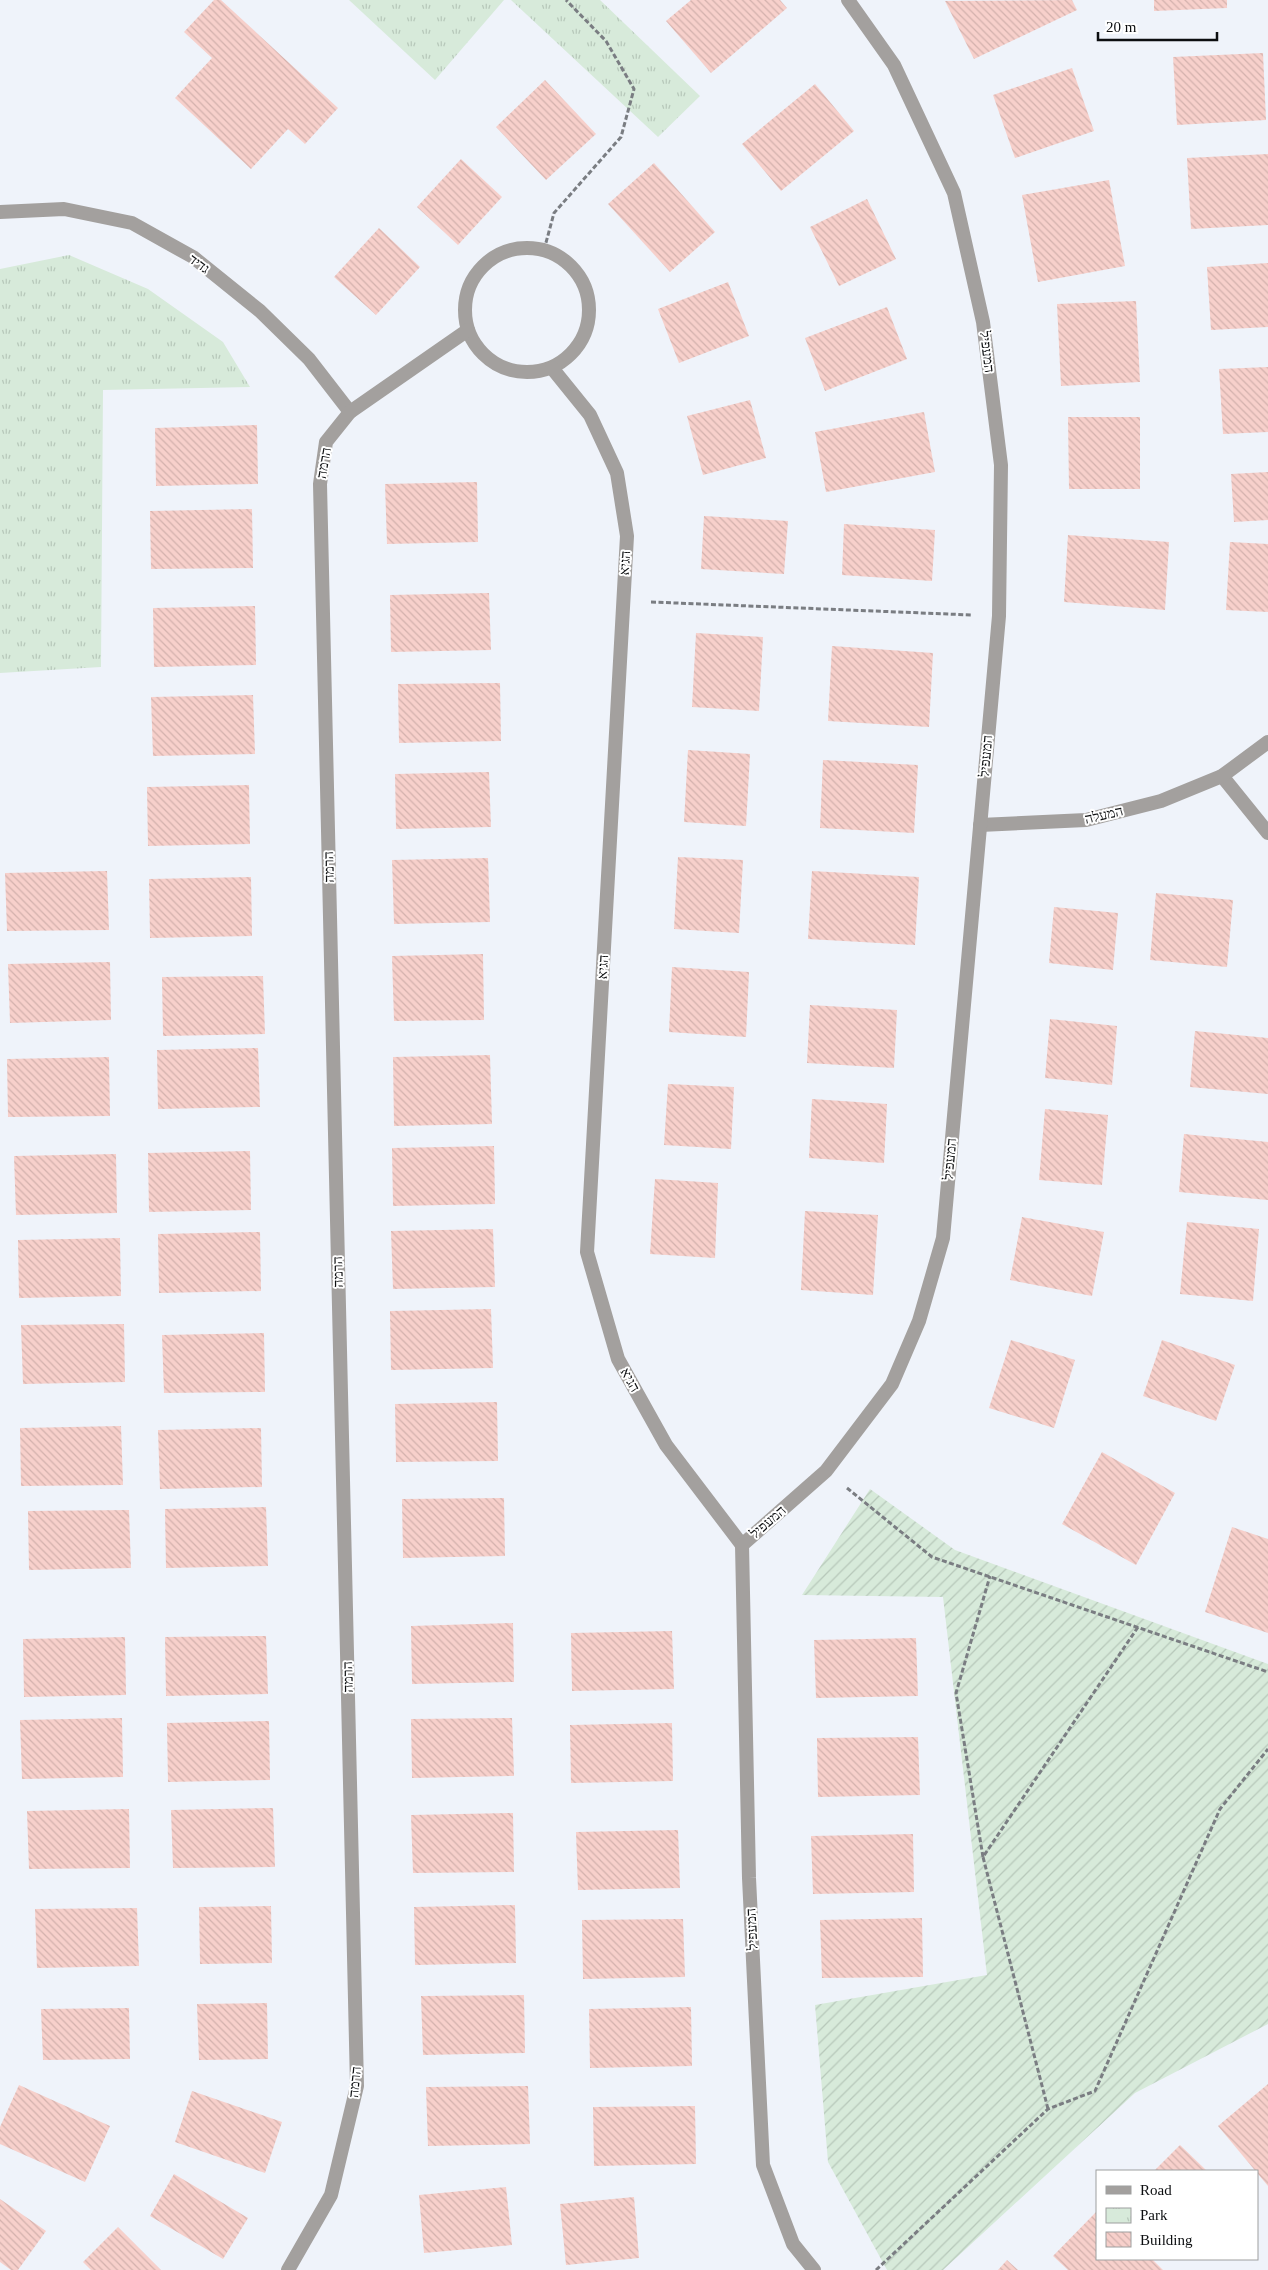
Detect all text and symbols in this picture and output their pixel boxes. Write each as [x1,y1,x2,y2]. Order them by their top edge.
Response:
scale bar [1098,10,1217,42]
text: 20 m [1106,19,1137,35]
street label: גדיד [186,252,213,277]
street label: המעפיל [977,329,997,374]
street label: הרמה [314,446,334,480]
street label: הגיא [617,550,633,576]
street label: המעפיל [977,735,995,778]
street label: המעלה [1083,803,1125,827]
street label: הרמה [321,851,337,883]
street label: הגיא [595,954,611,980]
street label: המעפיל [941,1138,959,1181]
street label: הרמה [330,1256,346,1288]
street label: הגיא [617,1366,643,1394]
street label: המעפיל [747,1503,789,1542]
street label: הרמה [340,1661,356,1693]
street label: המעפיל [743,1908,761,1951]
street label: הרמה [346,2066,364,2098]
legend [1096,2170,1258,2260]
text: Road [1140,2182,1172,2198]
text: Park [1140,2207,1168,2223]
text: Building [1140,2232,1193,2248]

